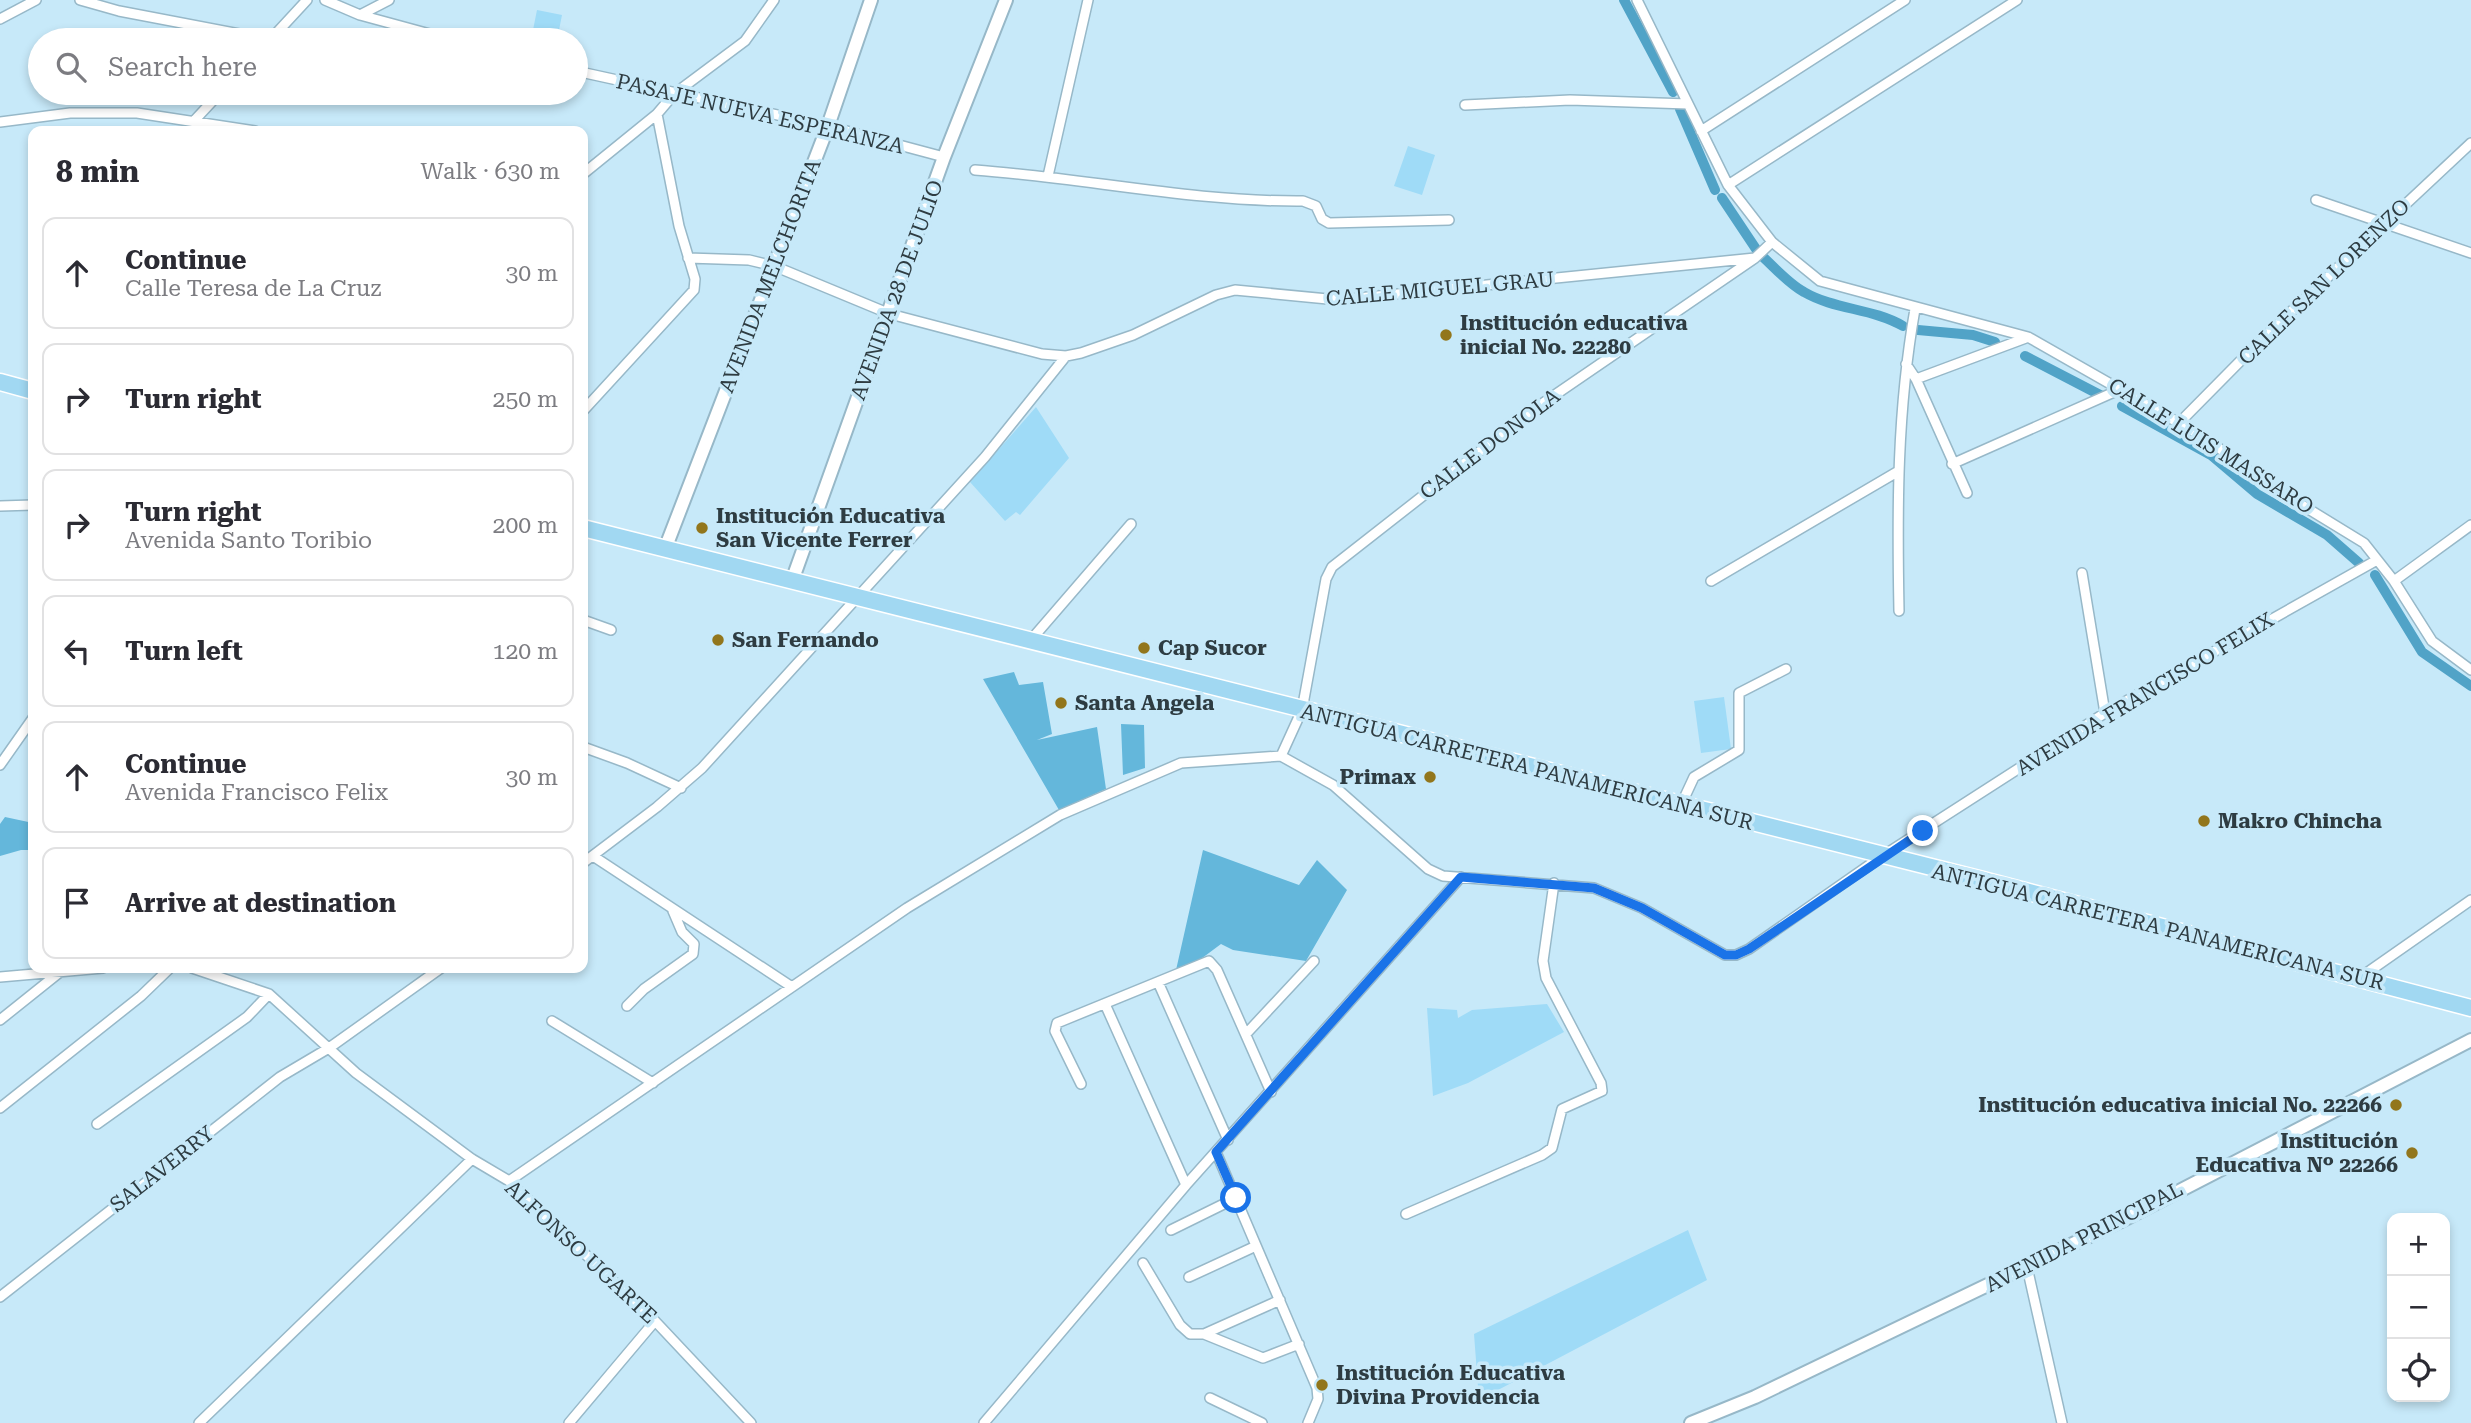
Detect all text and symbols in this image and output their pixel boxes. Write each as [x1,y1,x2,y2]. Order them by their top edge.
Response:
search box [28,28,588,105]
icon: search [52,48,90,86]
text: Search here [108,52,257,82]
street label: PASAJE NUEVA ESPERANZA [614,69,906,159]
text: 8 min [56,154,139,189]
street label: AVENIDA MELCHORITA [714,156,826,396]
text: Walk · 630 m [421,158,560,185]
street label: AVENIDA 28 DE JULIO [846,177,948,403]
street label: CALLE SAN LORENZO [2234,194,2414,370]
text: Continue [125,245,247,275]
icon: ahead [58,254,96,292]
text: 30 m [505,260,558,287]
street label: CALLE MIGUEL GRAU [1325,267,1555,311]
text: Calle Teresa de La Cruz [125,275,381,302]
place label: Institución educativa inicial No. 22280 [1460,311,1688,359]
marker: Institución educativa inicial No. 22280 [1438,327,1454,343]
street label: CALLE LUIS MASSARO [2104,373,2318,519]
icon: right [58,380,96,418]
street label: CALLE DONOLA [1415,383,1565,504]
text: Turn right [125,384,261,414]
text: 250 m [493,386,558,413]
text: Turn right [125,497,261,527]
place label: Institución Educativa San Vicente Ferrer [716,504,946,552]
icon: right [58,506,96,544]
text: 200 m [493,512,558,539]
marker: Institución Educativa San Vicente Ferrer [694,520,710,536]
text: Avenida Santo Toribio [125,527,372,554]
street label: AVENIDA FRANCISCO FELIX [2012,607,2278,781]
place label: San Fernando [732,628,879,652]
icon: left [58,632,96,670]
marker: San Fernando [710,632,726,648]
text: Turn left [125,636,243,666]
place label: Cap Sucor [1158,636,1267,660]
text: 120 m [493,638,558,665]
marker: Cap Sucor [1136,640,1152,656]
place label: Santa Angela [1075,691,1215,715]
marker: Santa Angela [1053,695,1069,711]
street label: ANTIGUA CARRETERA PANAMERICANA SUR [1298,699,1756,835]
text: Continue [125,749,247,779]
icon: ahead [58,758,96,796]
text: 30 m [505,764,558,791]
place label: Primax [1339,765,1417,789]
marker: Primax [1422,769,1438,785]
text: Avenida Francisco Felix [125,779,388,806]
place label: Makro Chincha [2218,809,2383,833]
marker: Makro Chincha [2196,813,2212,829]
route end [1907,815,1938,846]
street label: ANTIGUA CARRETERA PANAMERICANA SUR [1929,859,2387,995]
icon: arrive [58,884,96,922]
text: Arrive at destination [125,888,396,918]
place label: Institución educativa inicial No. 22266 [1978,1093,2382,1117]
marker: Institución educativa inicial No. 22266 [2388,1097,2404,1113]
street label: SALAVERRY [105,1121,219,1217]
place label: Institución Educativa Nº 22266 [2196,1129,2398,1177]
marker: Institución Educativa Nº 22266 [2404,1145,2420,1161]
street label: ALFONSO UGARTE [500,1176,662,1328]
street label: AVENIDA PRINCIPAL [1981,1177,2187,1297]
route start [1220,1182,1251,1213]
map controls [2387,1213,2450,1402]
button: + [2387,1213,2450,1276]
button: − [2387,1276,2450,1339]
button: locate [2387,1339,2450,1402]
place label: Institución Educativa Divina Providencia [1336,1361,1566,1409]
marker: Institución Educativa Divina Providencia [1314,1377,1330,1393]

